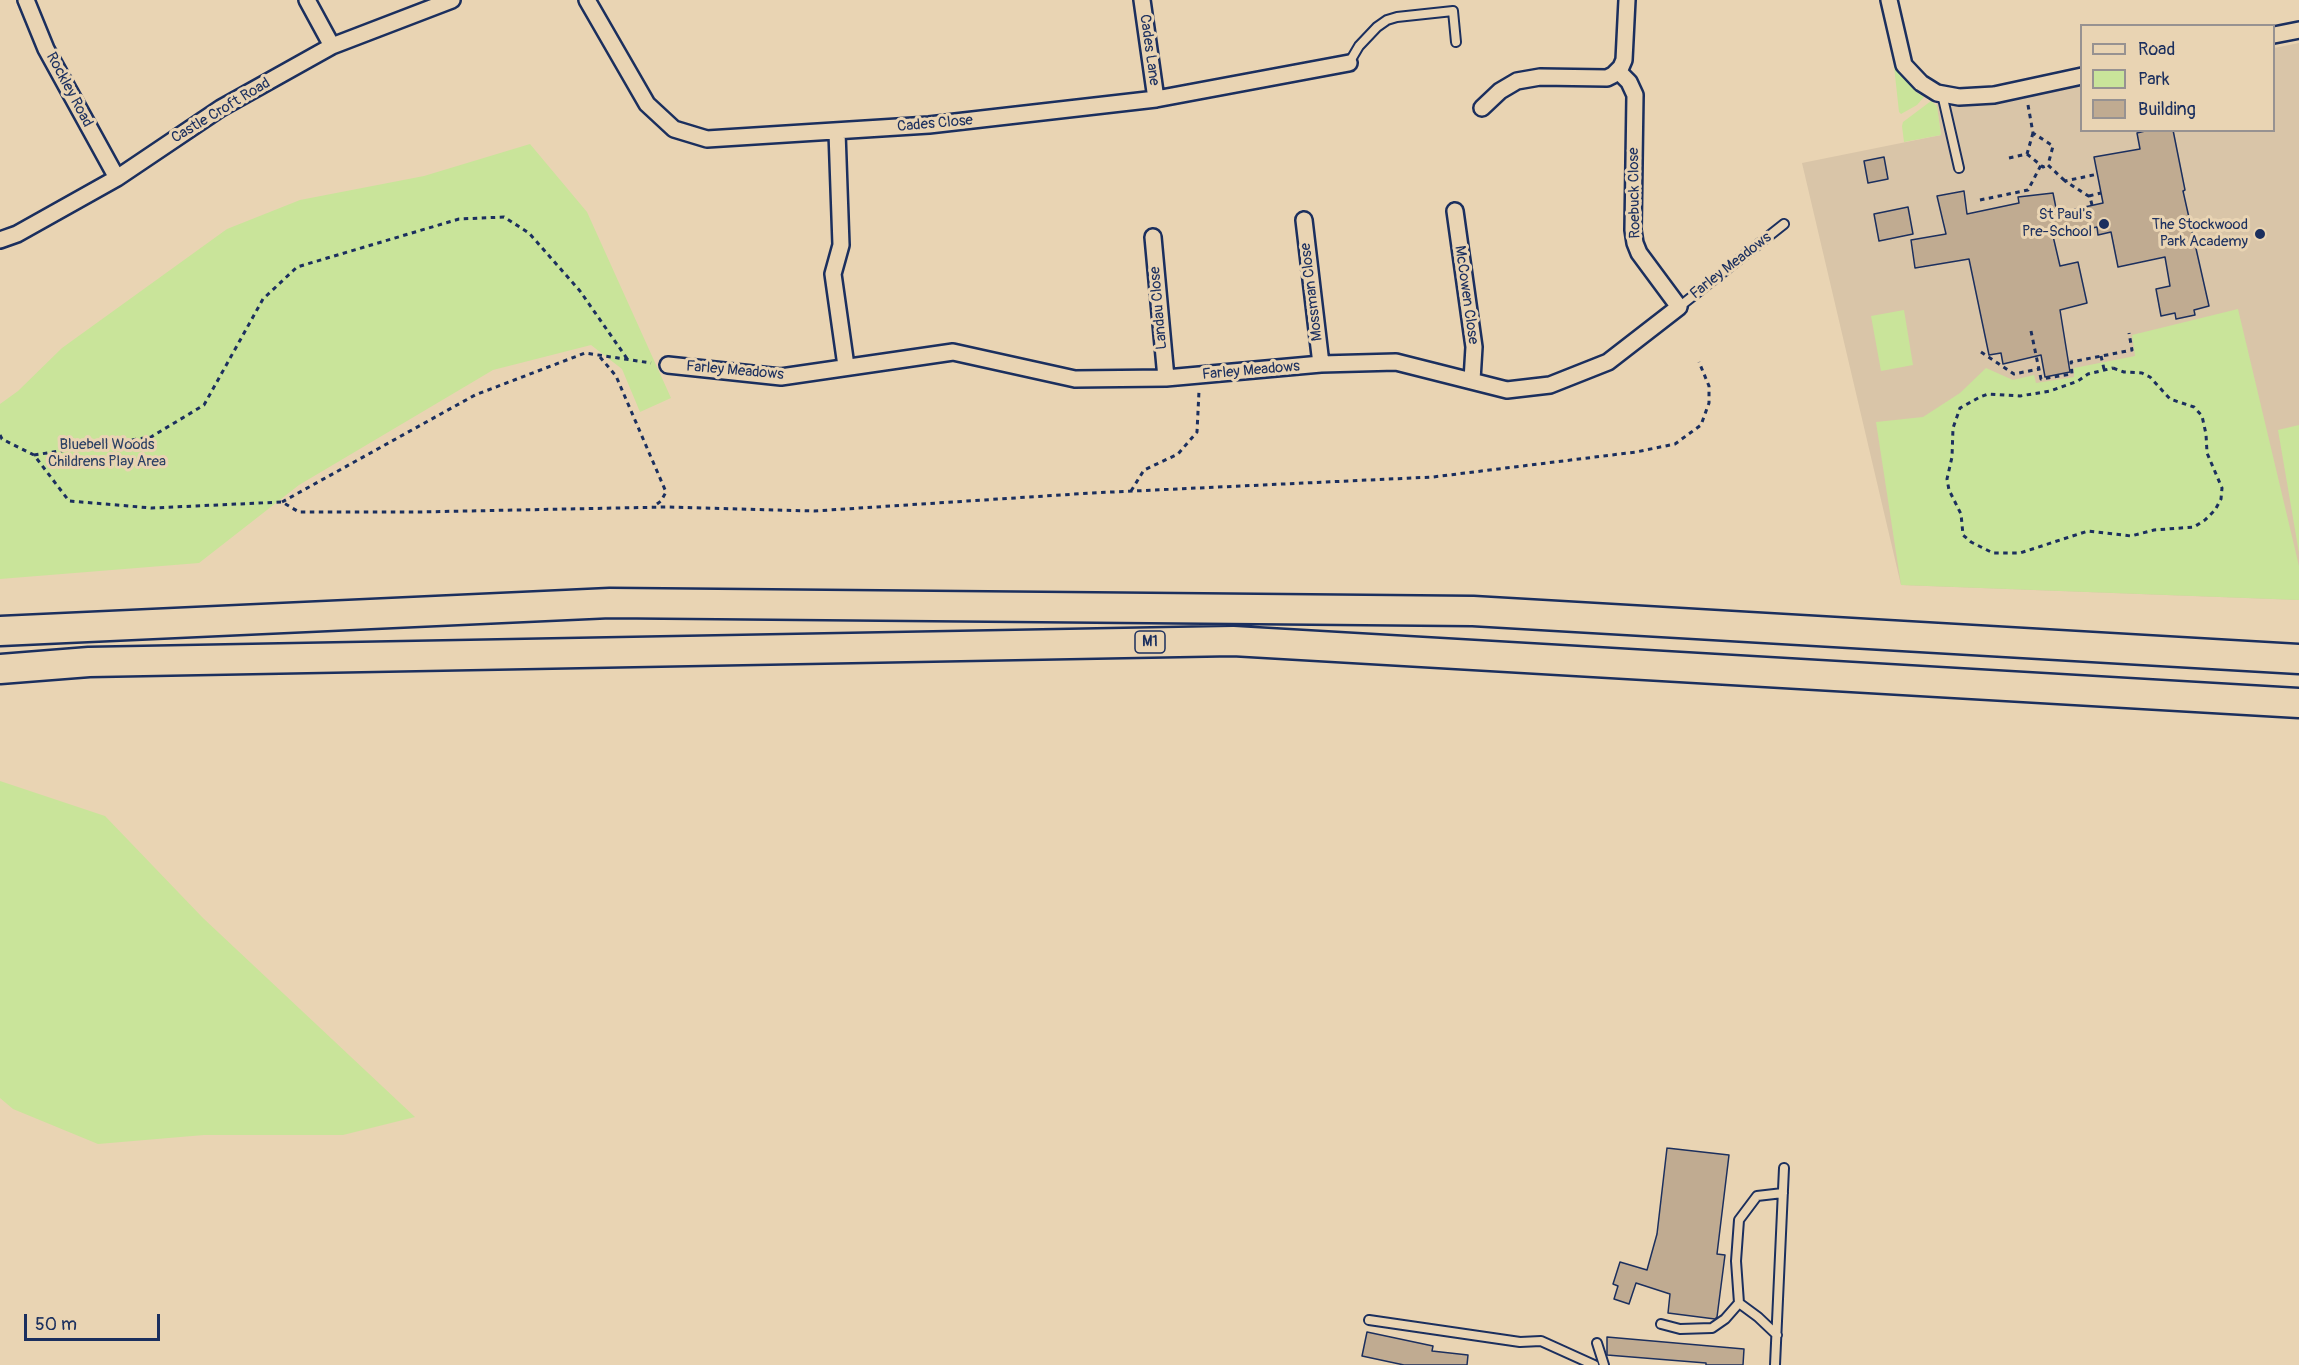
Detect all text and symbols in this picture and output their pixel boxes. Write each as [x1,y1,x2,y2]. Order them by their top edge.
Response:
street label: Cades Lane [1135,13,1163,87]
legend [2080,24,2275,132]
text: Road [2138,38,2175,61]
street label: Rockley Road [42,49,96,131]
text: Park [2138,68,2170,91]
street label: Castle Croft Road [168,74,274,148]
text: Building [2138,98,2196,121]
street label: Cades Close [896,112,974,136]
street label: Roebuck Close [1625,147,1645,239]
place label: St Paul's Pre-School [2022,206,2092,241]
place label: The Stockwood Park Academy [2152,216,2248,251]
marker: St Paul's Pre-School [2097,217,2111,231]
marker: The Stockwood Park Academy [2253,227,2267,241]
street label: Farley Meadows [1687,229,1775,303]
street label: Mossman Close [1297,242,1327,342]
street label: McCowen Close [1450,244,1482,346]
street label: Landau Close [1146,266,1172,350]
street label: Farley Meadows [685,358,785,384]
street label: Farley Meadows [1201,358,1301,384]
park label: Bluebell Woods Childrens Play Area [48,436,166,471]
road number: M1 [1135,631,1165,653]
scale bar [27,1302,164,1340]
text: 50 m [35,1313,77,1336]

